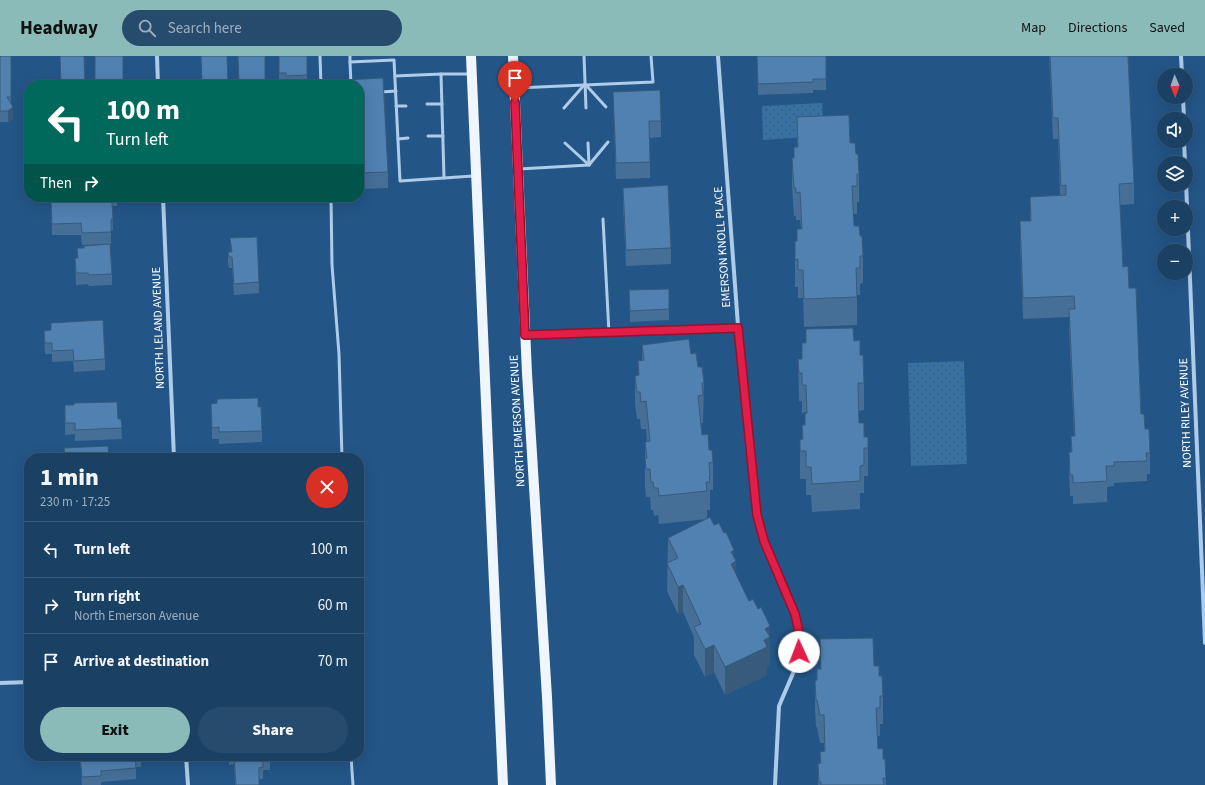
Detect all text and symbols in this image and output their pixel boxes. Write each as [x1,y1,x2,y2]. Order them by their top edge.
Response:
search box [122,10,402,46]
text: Headway [20,15,98,42]
icon: search [136,17,158,39]
text: Search here [168,18,242,39]
text: Map [1021,18,1046,38]
text: Directions [1068,18,1127,38]
text: Saved [1149,18,1185,38]
pin [498,61,532,102]
icon: arrive [504,67,526,89]
north arrow [1157,68,1193,104]
map controls [1157,68,1193,280]
text: 100 m [106,90,180,130]
icon: left [40,96,92,148]
button: sound [1157,112,1193,148]
text: Turn left [106,127,168,152]
button: layers [1157,156,1193,192]
icon: right [80,172,102,194]
text: Then [40,173,72,194]
street label: EMERSON KNOLL PLACE [710,186,735,308]
button: + [1157,200,1193,236]
button: − [1157,244,1193,280]
street label: NORTH LELAND AVENUE [148,267,169,389]
street label: NORTH EMERSON AVENUE [506,354,529,487]
street label: NORTH RILEY AVENUE [1175,358,1196,468]
text: 1 min [40,460,99,495]
button: close [306,466,348,508]
text: 230 m · 17:25 [40,493,110,511]
icon: left [40,539,62,561]
text: Turn left [74,539,130,560]
text: 100 m [310,539,348,560]
text: Turn right [74,586,140,607]
icon: right [40,595,62,617]
text: 60 m [318,595,348,616]
text: North Emerson Avenue [74,607,199,625]
position arrow [778,631,820,673]
icon: arrive [40,651,62,673]
text: Arrive at destination [74,651,209,672]
text: 70 m [318,651,348,672]
button: Exit [40,707,190,753]
button: Share [198,707,348,753]

